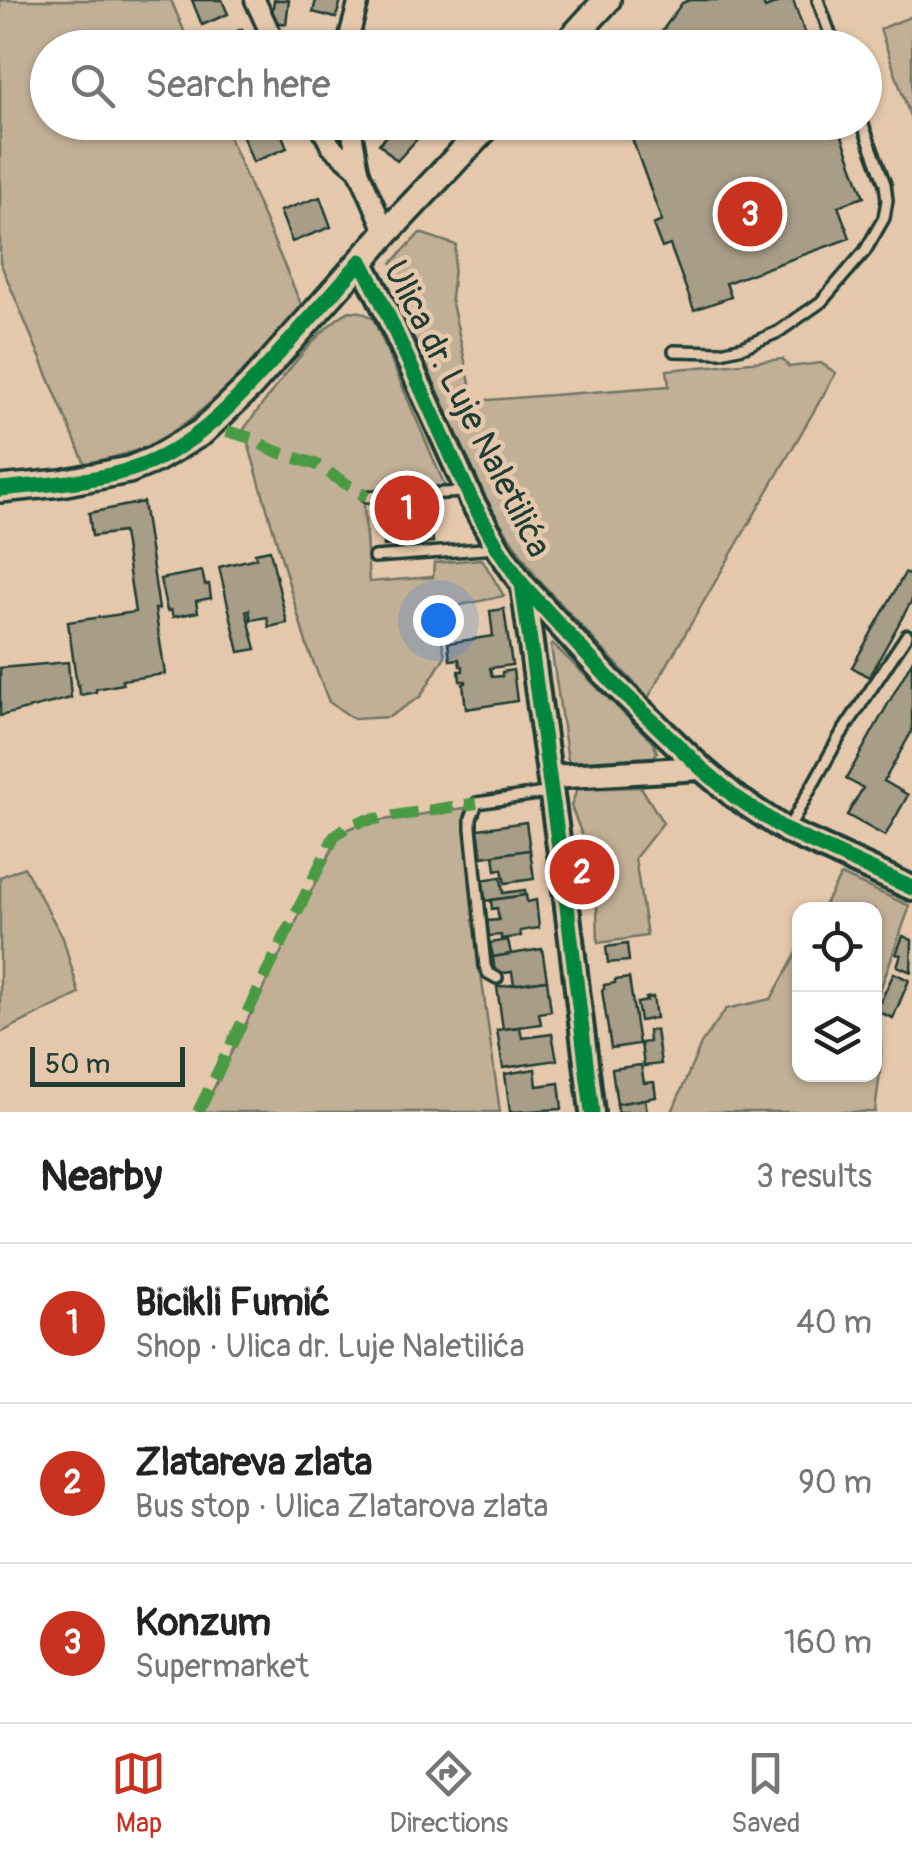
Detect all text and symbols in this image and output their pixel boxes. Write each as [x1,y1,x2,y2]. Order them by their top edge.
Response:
search box [30,30,882,140]
icon: search [65,58,120,113]
text: Search here [145,61,331,109]
pin: 3 [718,176,782,252]
street label: Ulica dr. Luje Naletilića [373,253,561,565]
pin: 1 [374,470,440,546]
your location [413,595,464,646]
pin: 2 [550,834,614,910]
map controls [792,902,882,1082]
button: locate [792,902,882,992]
button: layers [792,992,882,1082]
scale bar [30,1042,185,1086]
text: 50 m [45,1047,110,1082]
text: Nearby [40,1151,162,1203]
text: 3 results [756,1157,872,1197]
text: Bicikli Fumić [135,1279,330,1327]
text: 1 [66,1303,79,1343]
text: 40 m [796,1303,872,1343]
text: Shop · Ulica dr. Luje Naletilića [135,1327,525,1367]
text: Zlatareva zlata [135,1439,372,1487]
text: 2 [64,1463,81,1503]
text: 90 m [798,1463,872,1503]
text: Bus stop · Ulica Zlatarova zlata [135,1487,548,1527]
text: Konzum [135,1599,271,1647]
text: 3 [64,1623,81,1663]
text: 160 m [784,1623,872,1663]
text: Supermarket [135,1647,309,1687]
tab: Map [111,1746,166,1841]
tab: Directions [389,1746,508,1841]
tab: Saved [731,1746,801,1841]

